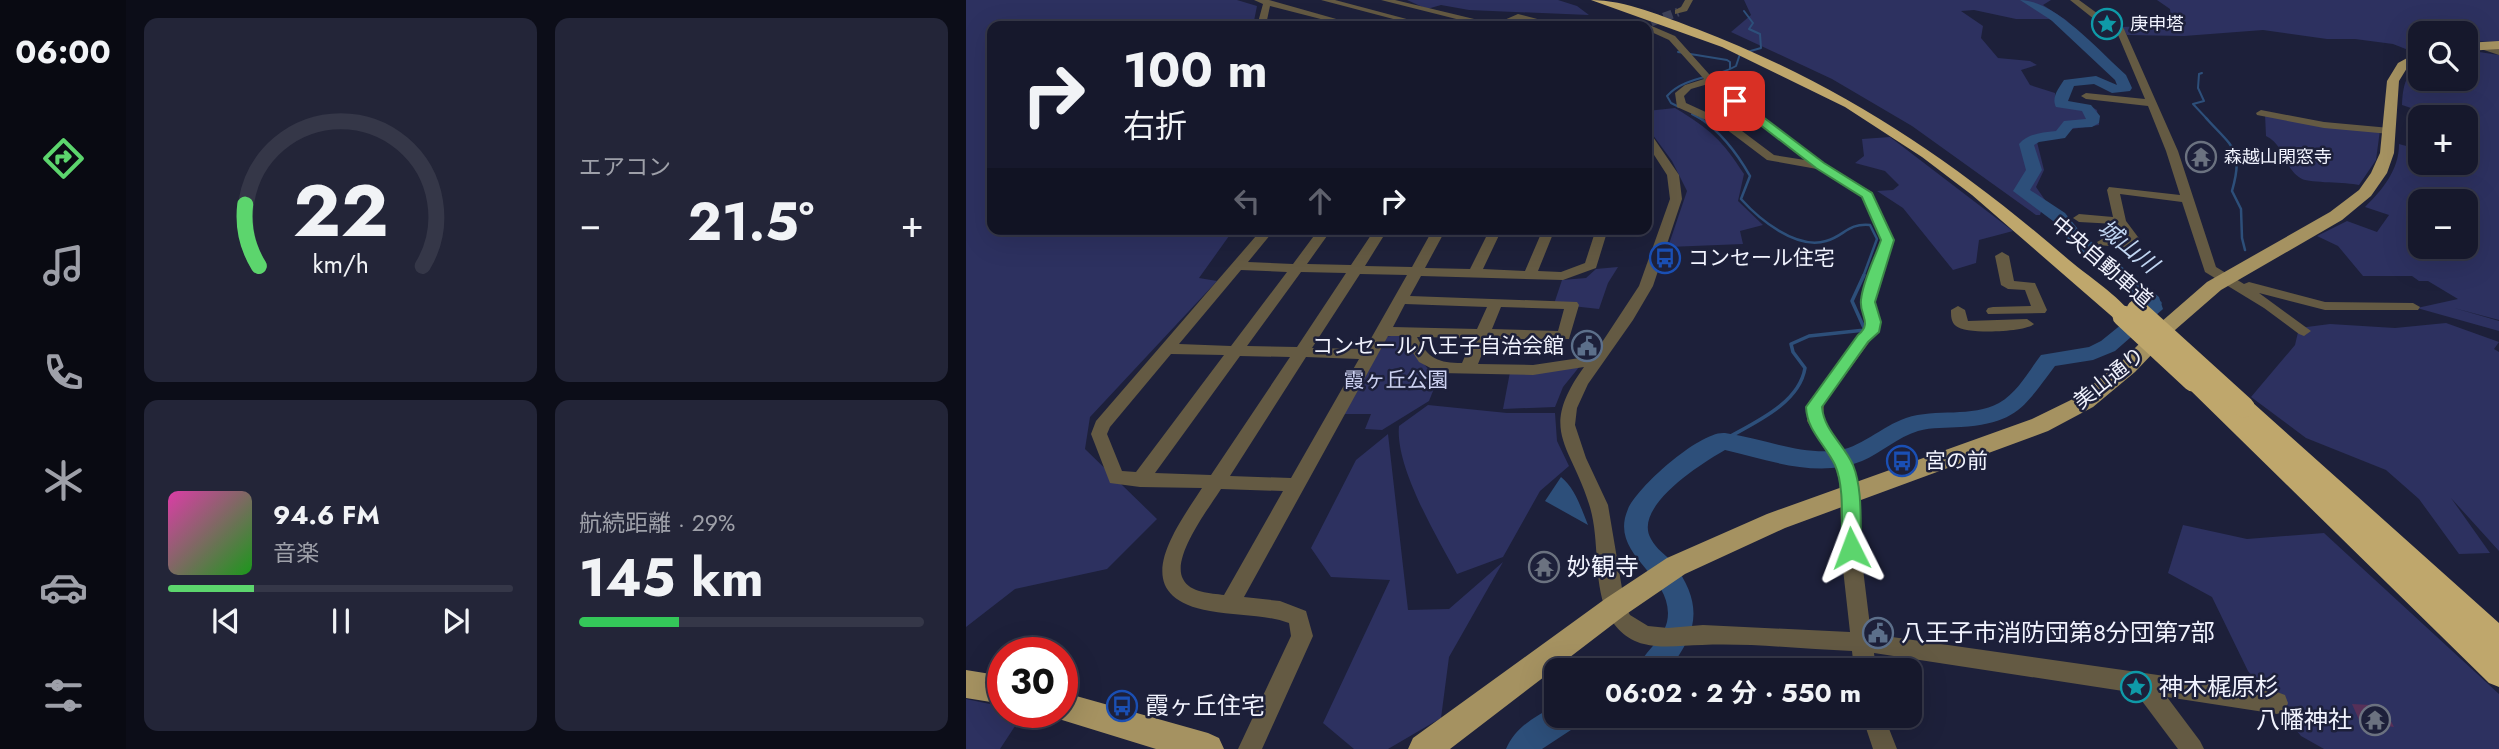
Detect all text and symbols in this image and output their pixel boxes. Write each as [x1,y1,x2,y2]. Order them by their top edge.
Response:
place icon: 庚申塔 [2090,7,2124,41]
place label: 庚申塔 [2130,11,2184,37]
map controls [2408,21,2478,259]
button: search [2408,21,2478,91]
text: 06:00 [15,29,111,75]
text: 100 m [1123,35,1268,105]
icon: right [1008,49,1099,140]
pin [1705,71,1765,131]
icon: arrive [1716,82,1754,120]
text: 右折 [1123,103,1187,149]
button: + [2408,105,2478,175]
icon: directions [39,134,88,183]
temple icon: 森越山閑窓寺 [2184,140,2218,174]
place label: 森越山閑窓寺 [2224,144,2332,170]
text: エアコン [579,150,671,184]
text: 22 [293,158,388,263]
icon: left [1228,182,1266,220]
icon: ahead [1301,182,1339,220]
icon: right [1374,182,1412,220]
text: 21.5° [688,184,814,260]
button: − [2408,189,2478,259]
text: − [579,196,601,251]
text: + [901,196,924,251]
street label: 中央自動車道 [2045,209,2159,315]
water label: 城山川 [2090,211,2168,283]
icon: music [39,241,88,290]
bus stop icon: コンセール住宅 [1648,241,1682,275]
place label: コンセール住宅 [1688,243,1835,273]
text: km/h [312,246,369,282]
public building icon: コンセール八王子自治会館 [1570,329,1604,363]
place label: コンセール八王子自治会館 [1312,331,1564,361]
street label: 美山通り [2067,340,2151,416]
icon: phone [39,348,88,397]
park label: 霞ヶ丘公園 [1344,365,1449,395]
bus stop icon: 宮の前 [1885,444,1919,478]
place label: 宮の前 [1925,446,1988,476]
icon: climate [39,456,88,505]
text: 94.6 FM [273,496,380,534]
text: 航続距離 · 29% [579,506,735,540]
position arrow [1814,511,1888,585]
text: 音楽 [273,536,319,570]
text: 145 km [579,540,764,616]
place label: 妙観寺 [1567,549,1639,584]
temple icon: 妙観寺 [1527,550,1561,584]
icon: car [39,563,88,612]
icon: previous [207,602,245,640]
icon: pause [322,602,360,640]
icon: next [437,602,475,640]
place label: 八王子市消防団第8分団第7部 [1901,615,2215,650]
public building icon: 八王子市消防団第8分団第7部 [1861,616,1895,650]
speed limit sign: 30 [987,637,1078,728]
place label: 神木梶原杉 [2159,669,2279,704]
place icon: 神木梶原杉 [2119,670,2153,704]
icon: filters [39,671,88,720]
text: 06:02 · 2 分 · 550 m [1605,674,1861,712]
place label: 霞ヶ丘住宅 [1145,688,1265,723]
bus stop icon: 霞ヶ丘住宅 [1105,689,1139,723]
place label: 八幡神社 [2256,702,2352,737]
temple icon: 八幡神社 [2358,703,2392,737]

